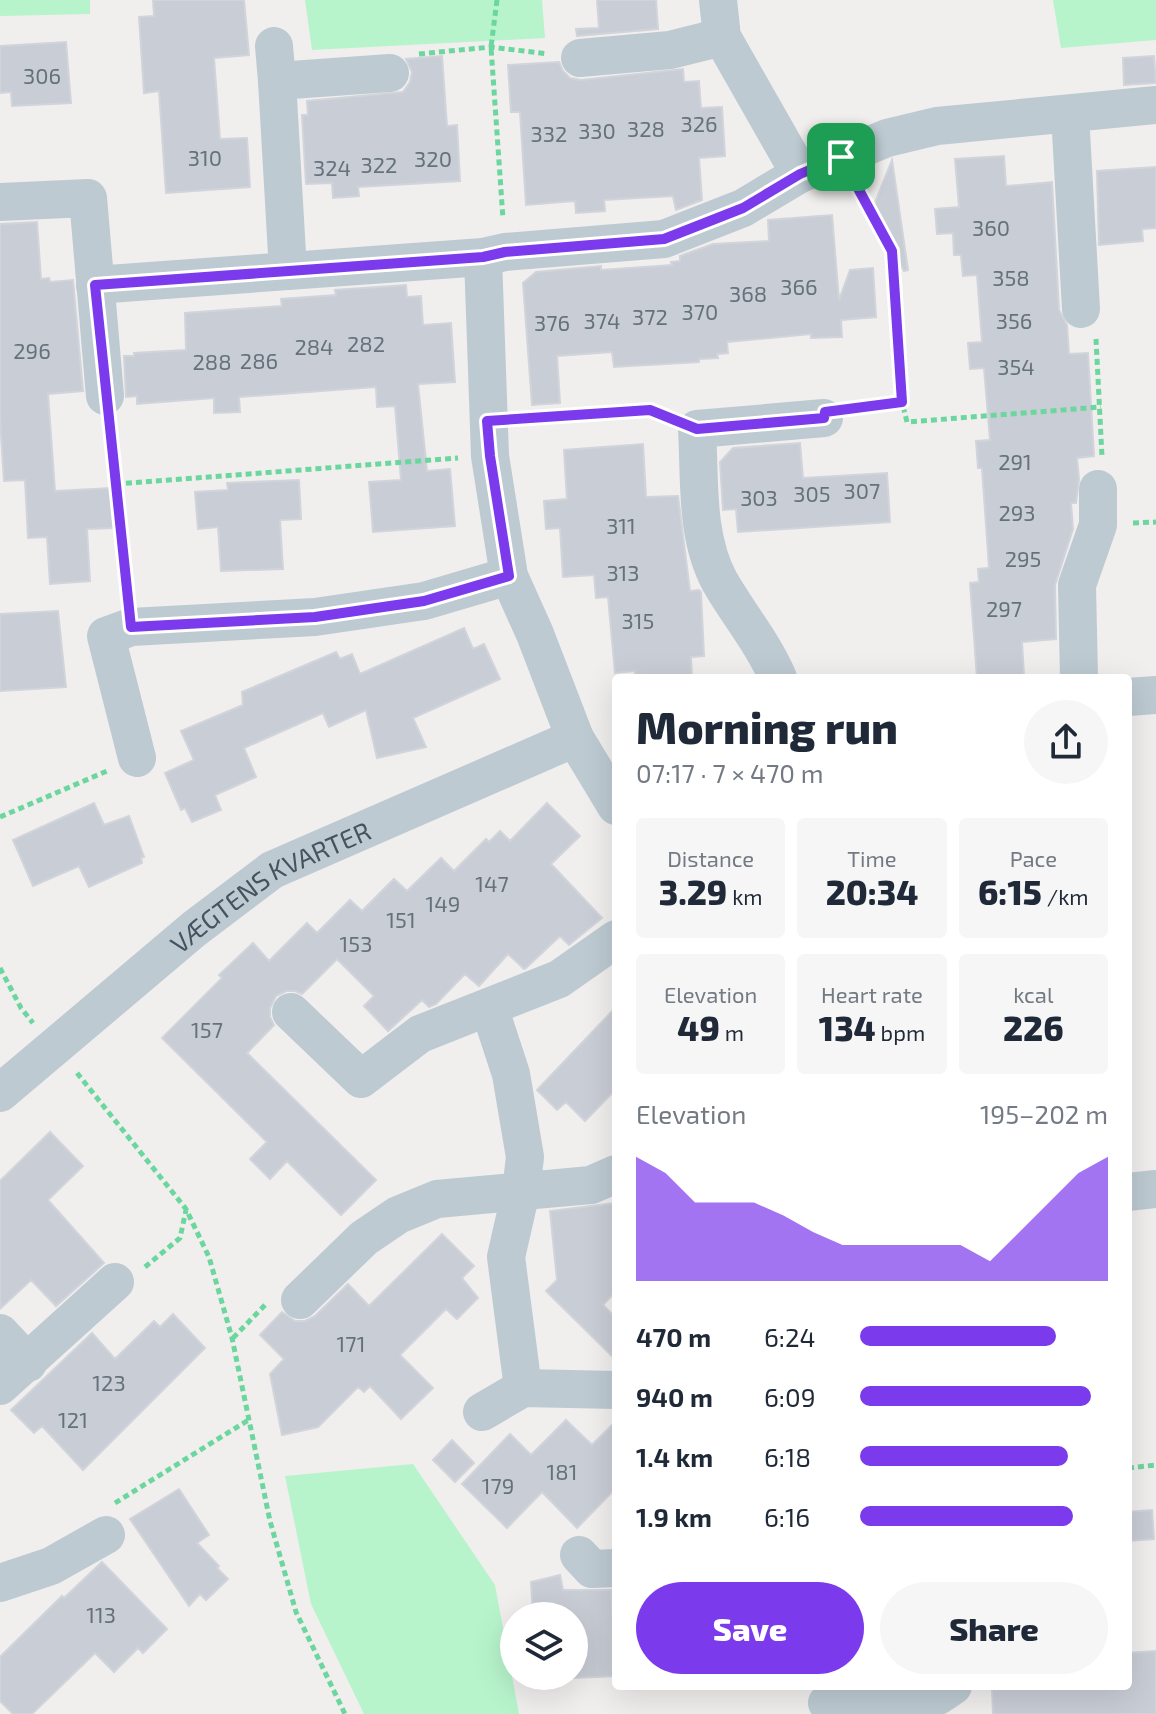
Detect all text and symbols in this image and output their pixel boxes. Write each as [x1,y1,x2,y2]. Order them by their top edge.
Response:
house number: 306 [23,62,61,88]
house number: 326 [680,110,718,136]
house number: 328 [627,115,665,141]
house number: 330 [578,117,616,143]
house number: 332 [531,120,567,146]
pin [807,123,875,191]
icon: arrive [819,135,863,179]
house number: 310 [188,144,222,170]
house number: 320 [414,145,452,171]
house number: 322 [361,151,397,177]
house number: 324 [313,154,351,180]
house number: 360 [972,214,1010,240]
house number: 358 [992,264,1030,290]
house number: 366 [780,273,818,299]
house number: 368 [729,280,767,306]
house number: 370 [682,298,718,324]
house number: 372 [632,303,668,329]
house number: 374 [583,307,621,333]
house number: 356 [996,307,1032,333]
house number: 376 [534,309,570,335]
house number: 282 [347,330,385,356]
house number: 284 [294,333,334,359]
house number: 296 [13,337,51,363]
house number: 286 [240,347,278,373]
house number: 288 [192,348,232,374]
house number: 354 [997,353,1035,379]
house number: 291 [998,448,1032,474]
house number: 307 [844,477,880,503]
house number: 305 [793,480,831,506]
house number: 303 [740,484,778,510]
house number: 293 [998,499,1036,525]
house number: 311 [606,512,636,538]
house number: 295 [1005,545,1041,571]
house number: 313 [606,559,640,585]
house number: 297 [986,595,1022,621]
house number: 315 [622,607,654,633]
text: Morning run [636,700,898,753]
button: share [1024,700,1108,784]
text: 07:17 · 7 × 470 m [636,757,824,788]
street label: VÆGTENS KVARTER [163,814,375,958]
text: Distance [667,845,754,871]
text: Time [847,845,897,871]
text: Pace [1010,845,1057,871]
house number: 147 [475,870,509,896]
text: 3.29 [659,871,727,912]
text: 20:34 [826,871,918,912]
text: 6:15 [978,871,1042,912]
text: km [727,883,763,909]
text: /km [1042,883,1089,909]
house number: 149 [426,890,460,916]
house number: 151 [386,906,416,932]
house number: 153 [340,930,372,956]
text: Elevation [664,981,757,1007]
text: Heart rate [821,981,923,1007]
text: kcal [1013,981,1053,1007]
text: 49 [677,1007,720,1048]
text: 134 [819,1007,876,1048]
text: 226 [1003,1007,1064,1048]
house number: 157 [191,1016,223,1042]
text: m [720,1019,744,1045]
text: bpm [876,1019,925,1045]
text: Elevation [636,1098,746,1129]
text: 195–202 m [980,1098,1108,1129]
text: 470 m [636,1321,711,1352]
text: 6:24 [764,1321,816,1352]
house number: 171 [337,1330,365,1356]
house number: 123 [92,1369,126,1395]
text: 940 m [636,1381,713,1412]
text: 6:09 [764,1381,816,1412]
house number: 121 [58,1406,88,1432]
text: 1.4 km [636,1441,713,1472]
text: 6:18 [764,1441,811,1472]
house number: 181 [547,1458,577,1484]
house number: 179 [482,1472,514,1498]
text: 1.9 km [636,1501,712,1532]
text: 6:16 [764,1501,810,1532]
button: Save [636,1582,864,1674]
button: Share [880,1582,1108,1674]
house number: 113 [86,1601,116,1627]
map controls [500,1602,588,1690]
button: layers [500,1602,588,1690]

